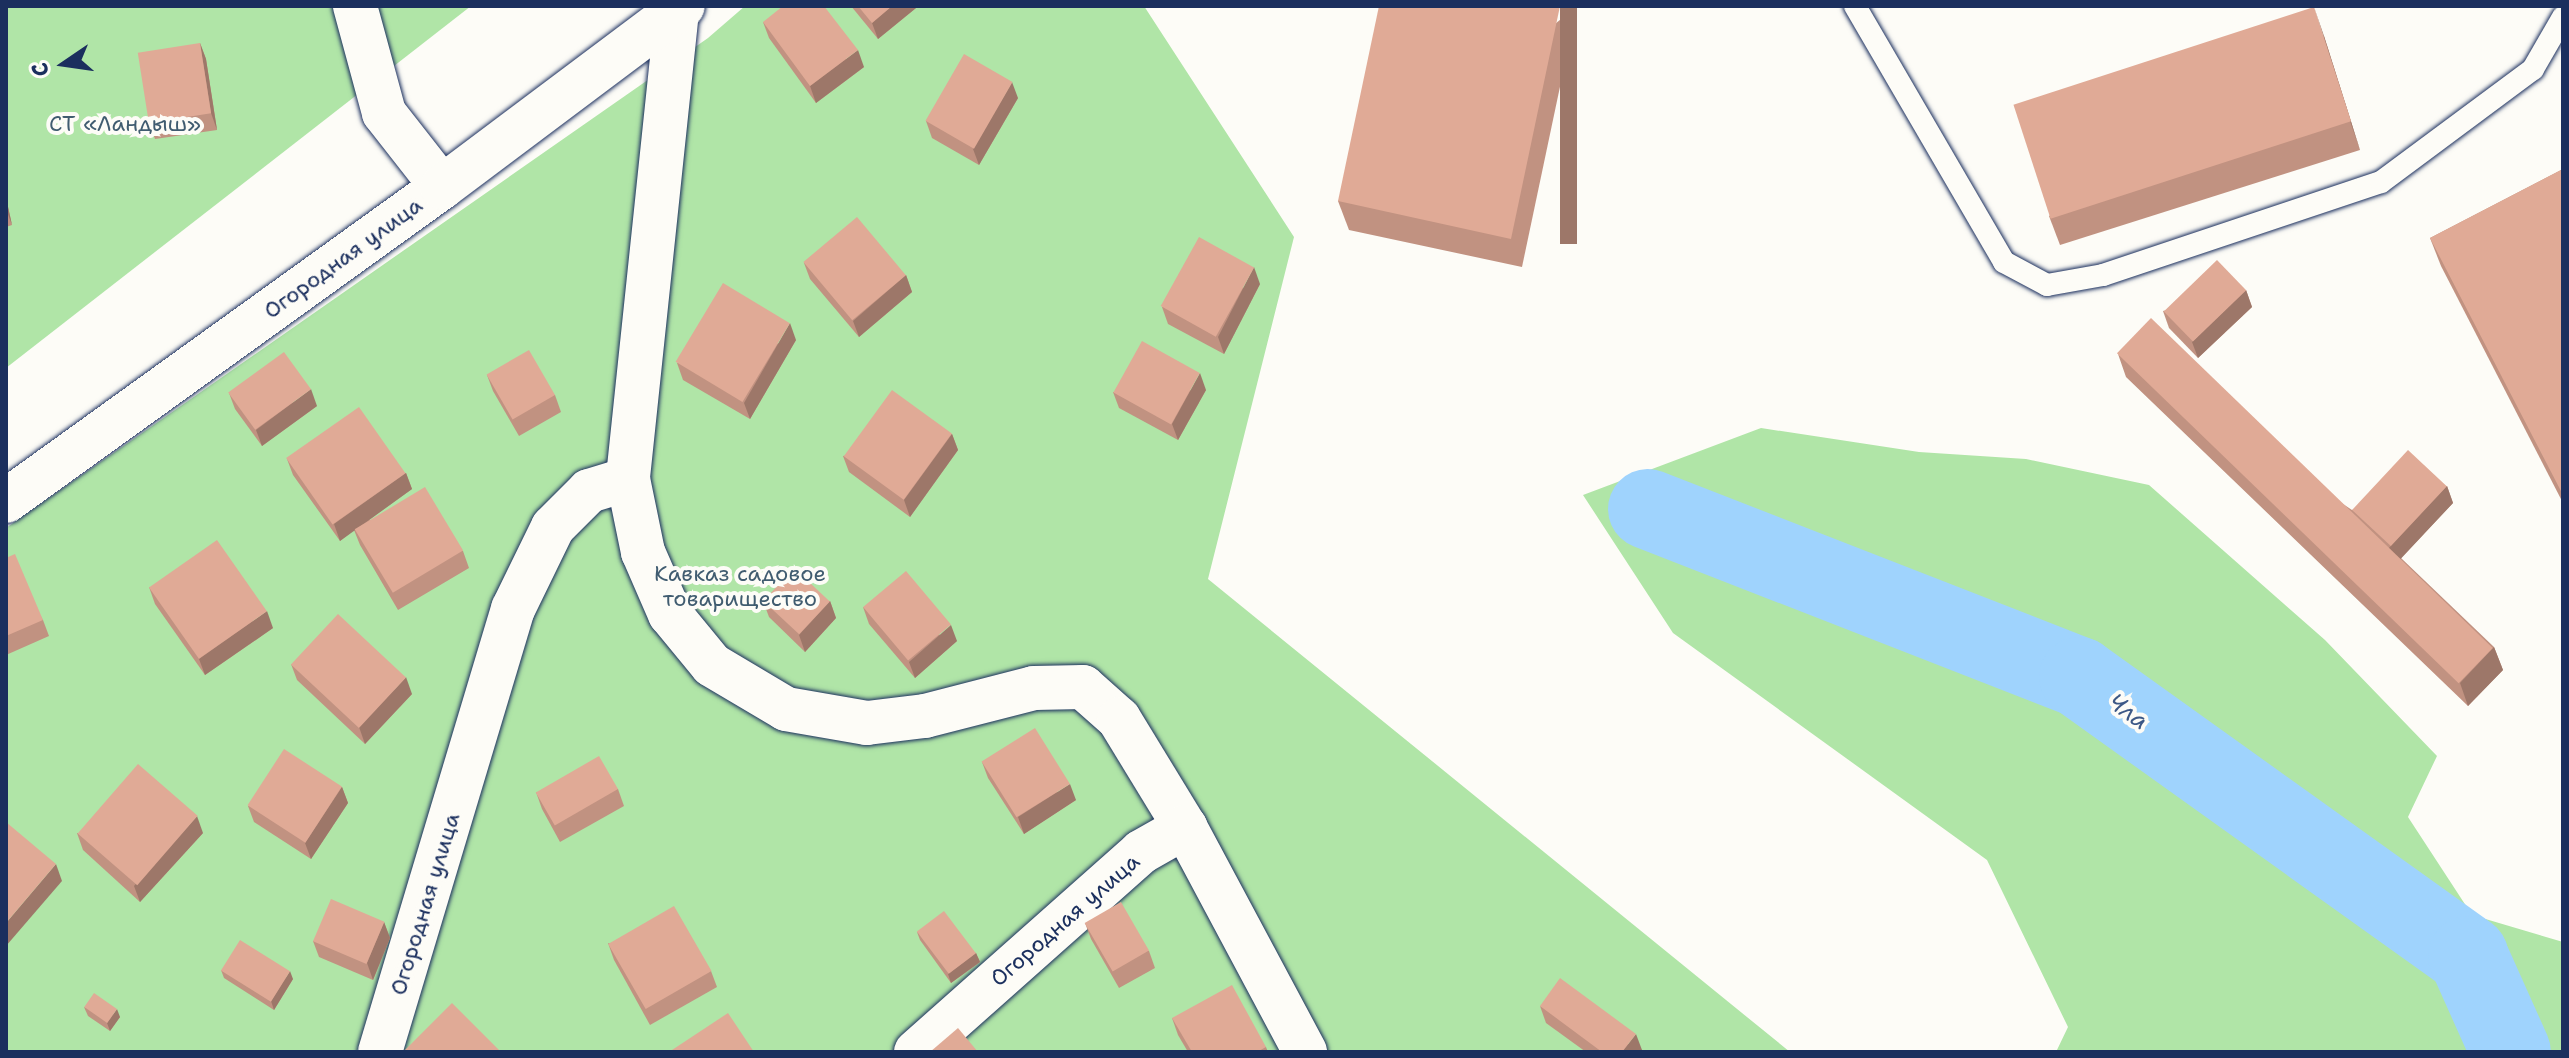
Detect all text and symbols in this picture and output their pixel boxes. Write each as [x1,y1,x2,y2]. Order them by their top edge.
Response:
north arrow [24,24,104,104]
text: С [24,60,56,79]
park label: СТ «Ландыш» [49,111,201,137]
street label: Огородная улица [259,192,427,324]
park label: Кавказ садовое товарищество [654,560,826,612]
water label: Чла [2102,688,2154,736]
street label: Огородная улица [385,810,465,998]
street label: Огородная улица [985,848,1145,992]

